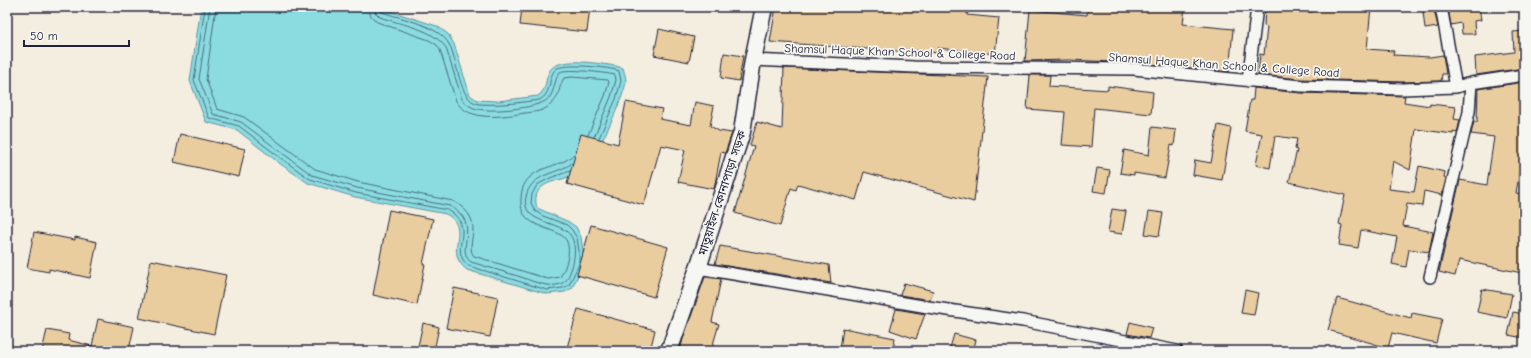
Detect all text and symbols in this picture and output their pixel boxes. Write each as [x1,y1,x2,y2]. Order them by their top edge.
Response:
scale bar [24,22,129,48]
text: 50 m [30,29,58,43]
street label: Shamsul Haque Khan School & College Road [784,41,1016,63]
street label: Shamsul Haque Khan School & College Road [1108,50,1340,80]
street label: মাতুয়াইল-কোনাপাড়া সড়ক [694,128,750,259]

